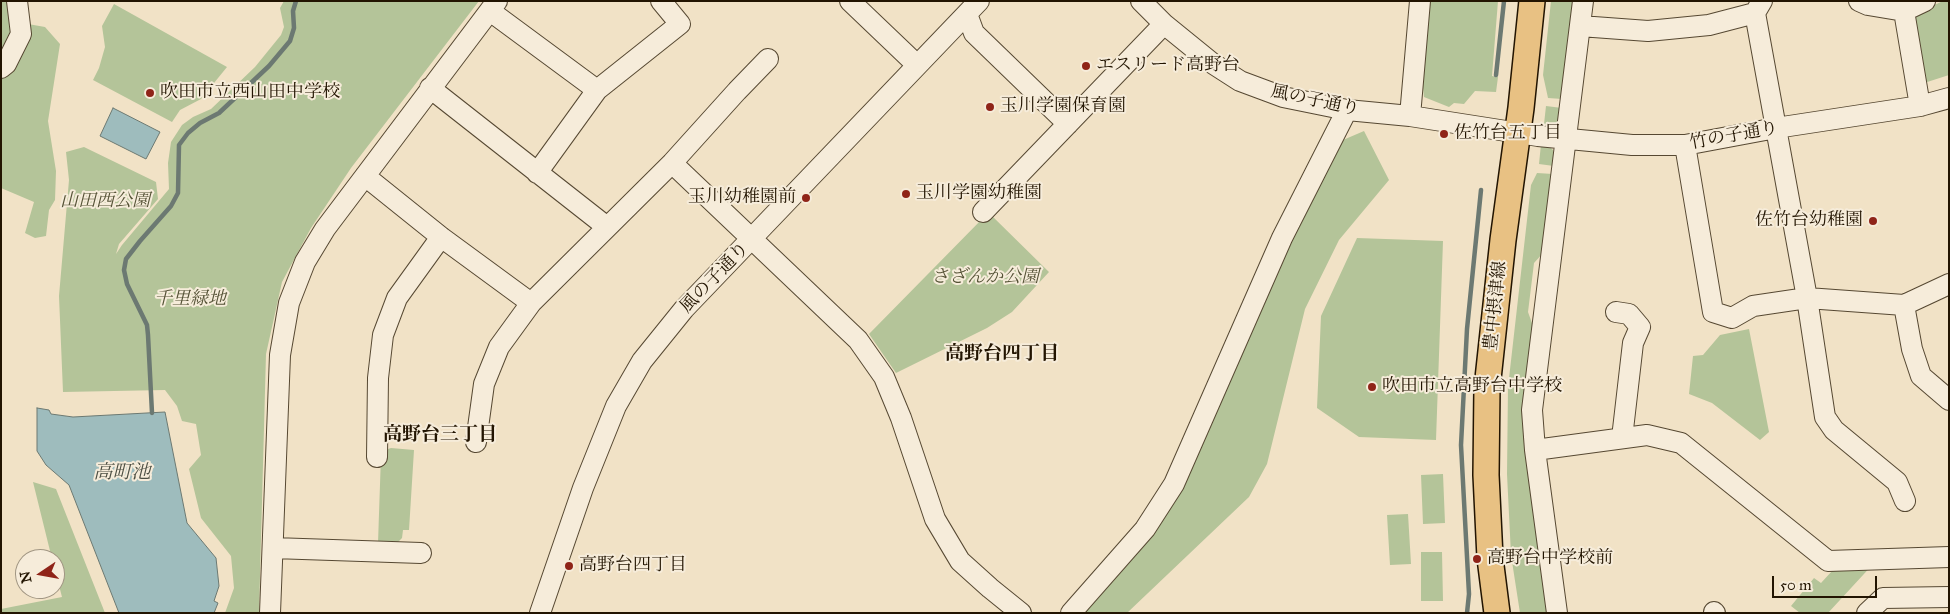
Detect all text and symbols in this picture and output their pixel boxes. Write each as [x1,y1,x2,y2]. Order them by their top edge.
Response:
place label: エスリード高野台 [1096,55,1240,77]
marker: エスリード高野台 [1080,60,1092,72]
street label: 風の子通り [1269,81,1361,121]
place label: 吹田市立西山田中学校 [160,82,340,104]
marker: 吹田市立西山田中学校 [144,87,156,99]
place label: 玉川学園保育園 [1000,96,1126,118]
marker: 玉川学園保育園 [984,101,996,113]
street label: 竹の子通り [1688,118,1780,154]
place label: 佐竹台五丁目 [1454,123,1562,145]
marker: 佐竹台五丁目 [1438,128,1450,140]
place label: 玉川学園幼稚園 [916,183,1042,205]
place label: 玉川幼稚園前 [688,187,796,209]
marker: 玉川学園幼稚園 [900,188,912,200]
park label: 山田西公園 [60,191,150,213]
marker: 玉川幼稚園前 [800,192,812,204]
place label: 佐竹台幼稚園 [1755,210,1863,232]
marker: 佐竹台幼稚園 [1867,215,1879,227]
street label: 風の子通り [676,238,754,318]
street label: 豊中摂津線 [1481,260,1511,352]
park label: さざんか公園 [931,267,1039,289]
park label: 千里緑地 [154,289,226,311]
district label: 高野台四丁目 [945,343,1059,365]
place label: 吹田市立高野台中学校 [1382,376,1562,398]
marker: 吹田市立高野台中学校 [1366,381,1378,393]
district label: 高野台三丁目 [383,424,497,446]
water label: 高町池 [94,462,150,484]
place label: 高野台中学校前 [1487,548,1613,570]
north arrow [15,549,65,599]
marker: 高野台中学校前 [1471,553,1483,565]
place label: 高野台四丁目 [579,555,687,577]
marker: 高野台四丁目 [563,560,575,572]
scale bar [1775,566,1880,598]
text: N [16,569,35,585]
text: 50 m [1780,576,1812,594]

